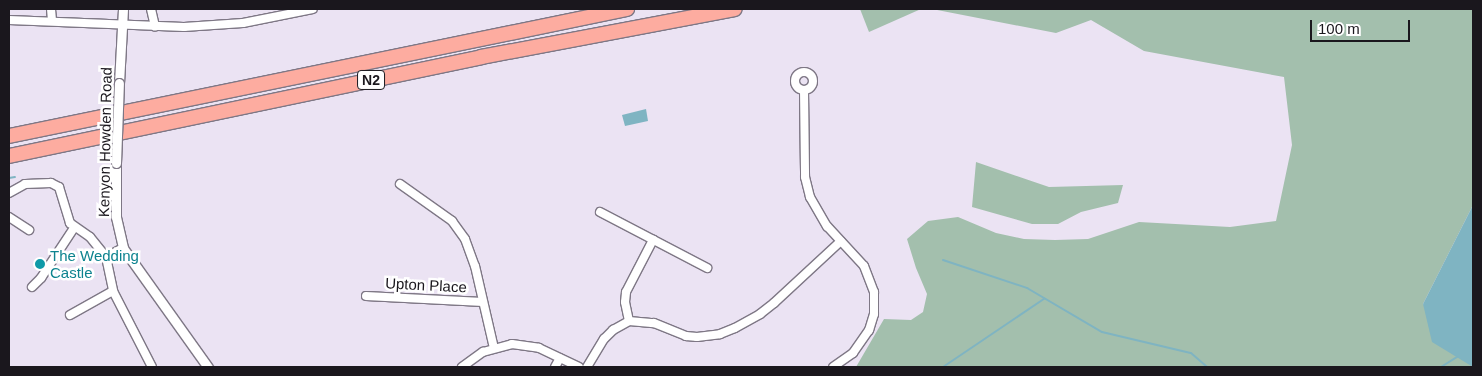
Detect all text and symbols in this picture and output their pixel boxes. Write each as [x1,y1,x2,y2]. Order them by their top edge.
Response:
scale bar [1312,10,1412,42]
text: 100 m [1318,20,1360,37]
street label: Kenyon Howden Road [95,67,115,217]
road number: N2 [356,68,386,92]
place label: The Wedding Castle [50,246,139,281]
marker: The Wedding Castle [34,258,46,270]
street label: Upton Place [385,274,467,296]

